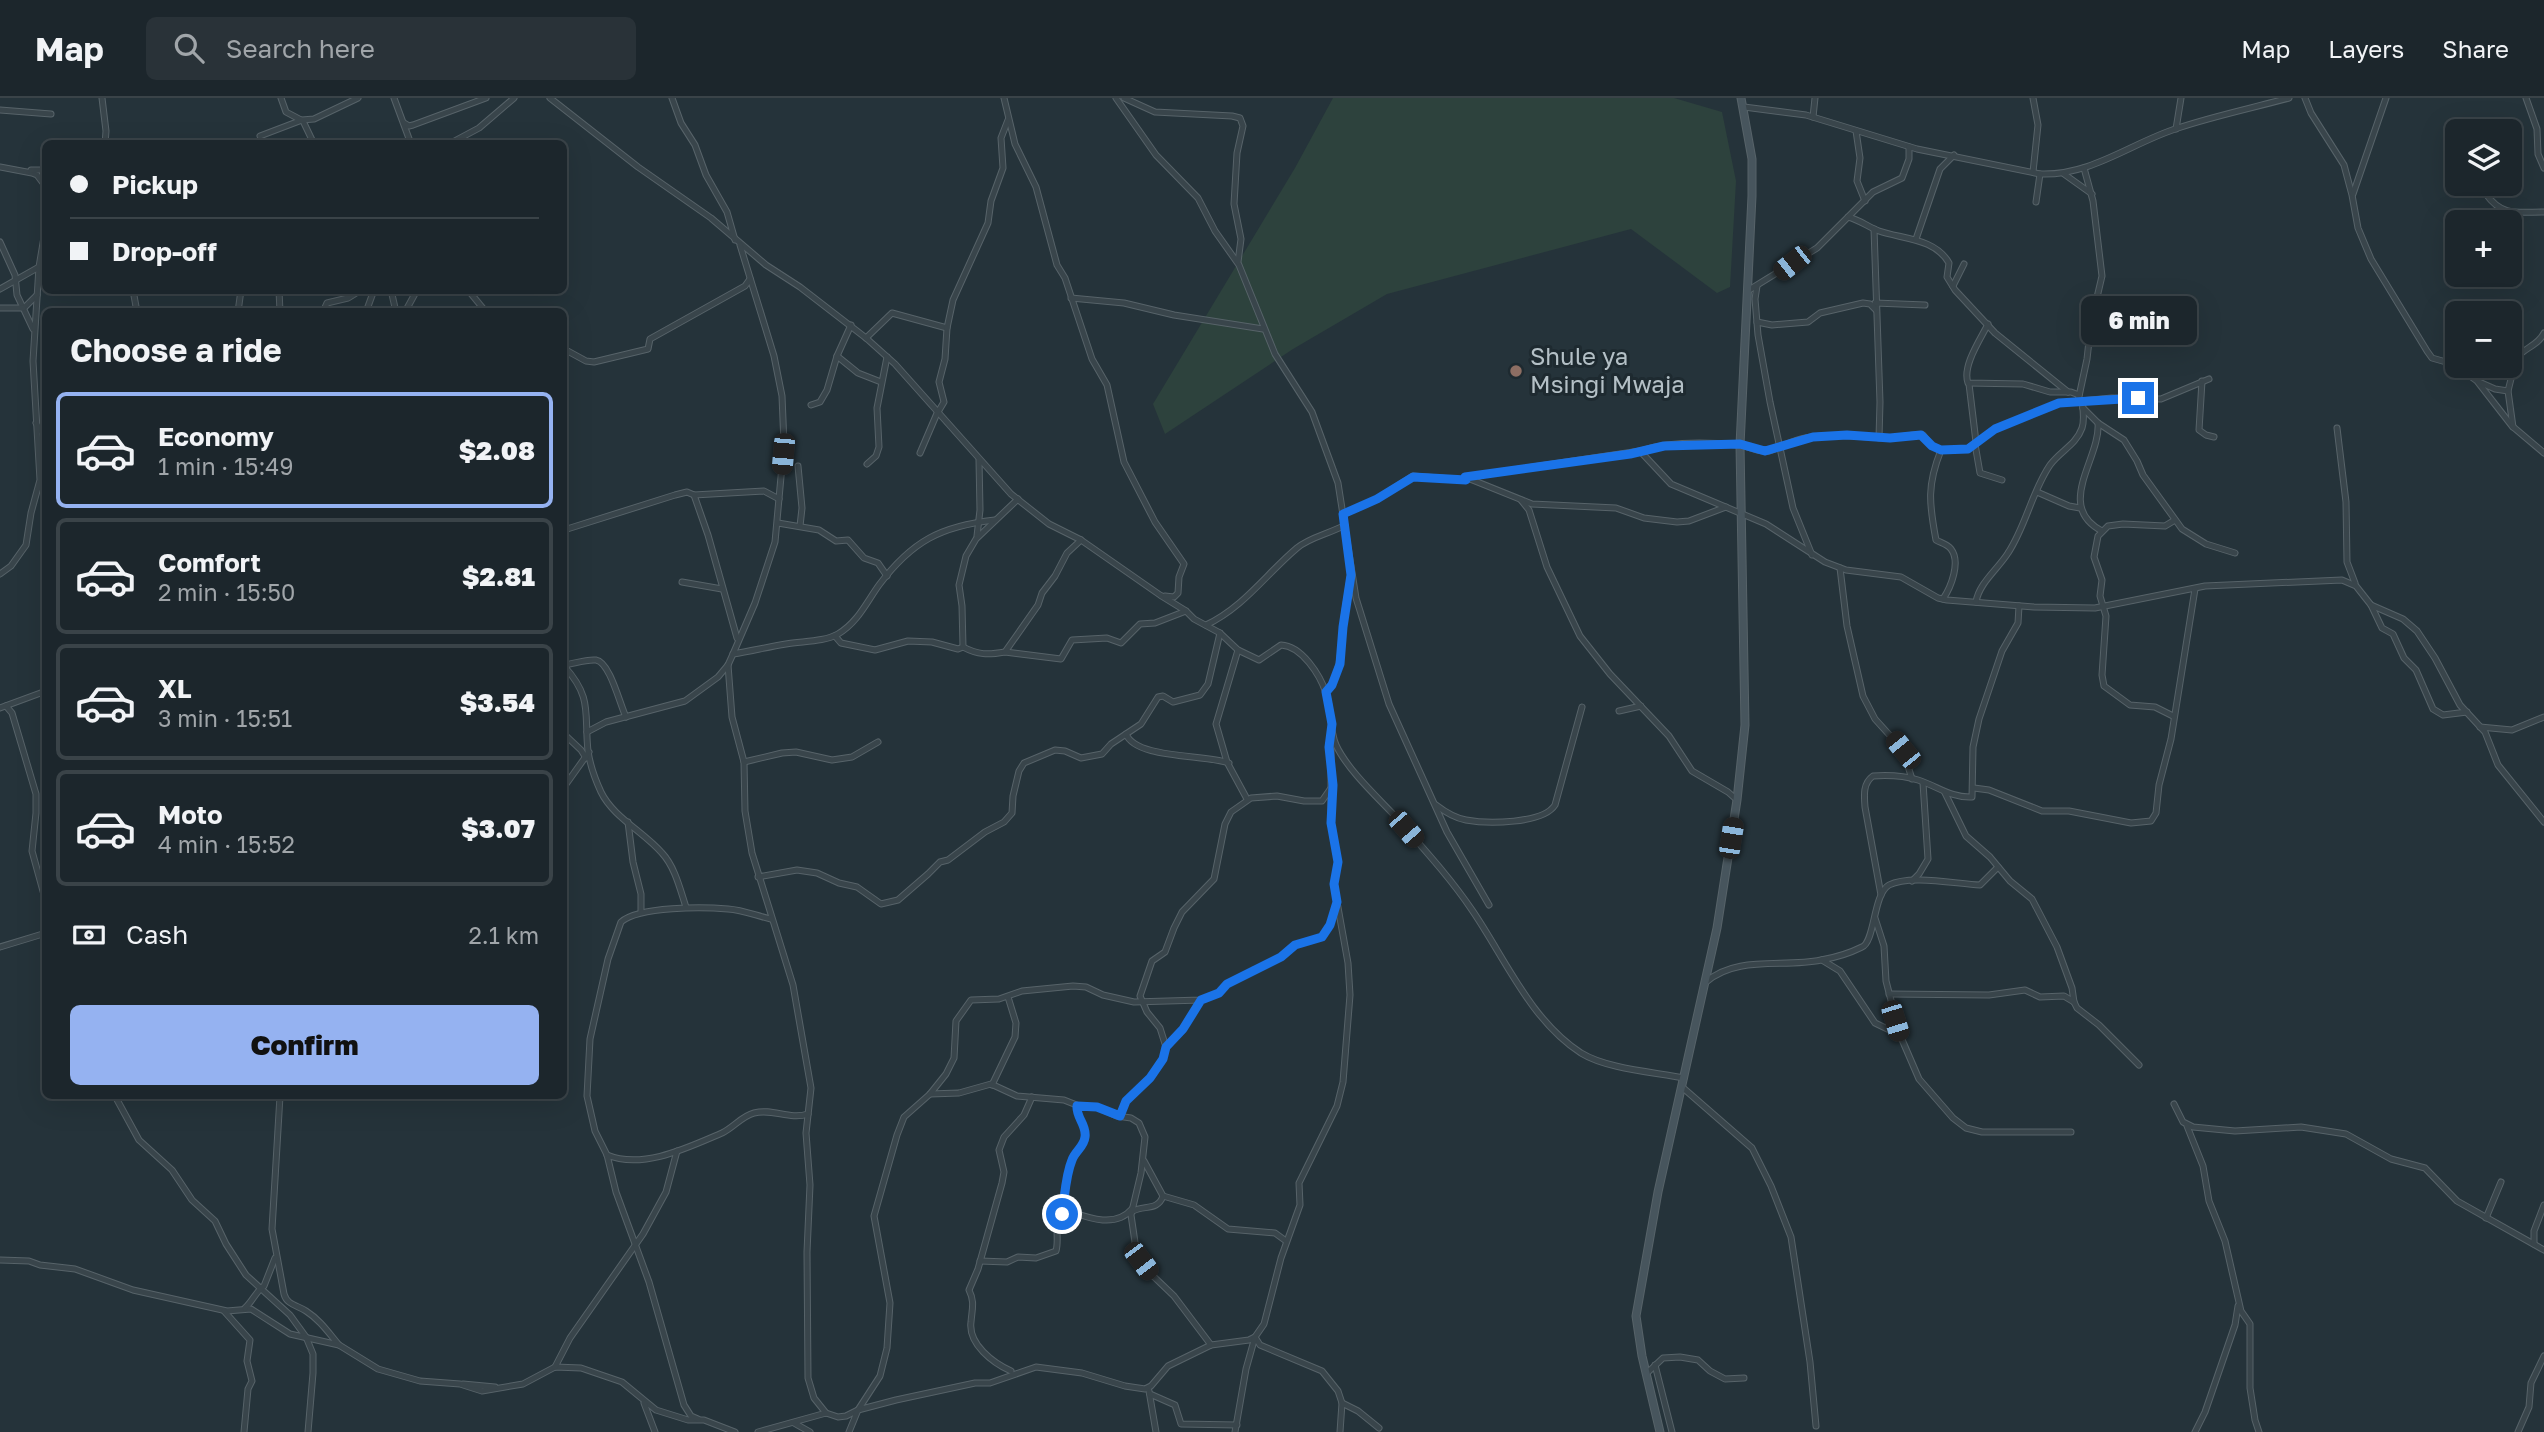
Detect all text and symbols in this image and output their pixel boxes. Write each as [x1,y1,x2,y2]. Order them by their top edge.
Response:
search box [146,17,636,80]
text: Map [35,29,104,68]
icon: search [170,29,208,67]
text: Search here [226,33,375,64]
text: Map [2241,34,2290,63]
text: Layers [2328,34,2404,63]
text: Share [2442,34,2509,63]
map controls [2445,119,2522,378]
button: layers [2445,119,2522,196]
text: Pickup [112,169,198,200]
button: + [2445,210,2522,287]
text: Drop-off [112,236,217,267]
car [1769,242,1816,284]
callout: 6 min [2080,296,2196,345]
button: − [2445,301,2522,378]
text: 6 min [2108,306,2170,334]
text: Choose a ride [70,331,282,369]
place label: Shule ya Msingi Mwaja [1530,341,1685,398]
marker: Shule ya Msingi Mwaja [1508,363,1524,379]
route end [2122,382,2154,414]
icon: car [74,419,137,482]
text: Economy [158,421,274,452]
car [771,432,796,476]
text: $2.08 [459,435,535,466]
text: 1 min · 15:49 [158,452,293,480]
icon: car [74,545,137,608]
text: Comfort [158,547,261,578]
text: $2.81 [462,561,535,592]
text: 2 min · 15:50 [158,578,295,606]
icon: car [74,671,137,734]
text: XL [158,673,192,704]
text: $3.54 [460,687,535,718]
text: 3 min · 15:51 [158,704,292,732]
car [1882,727,1925,773]
icon: car [74,797,137,860]
text: Moto [158,799,223,830]
car [1385,806,1428,852]
text: $3.07 [461,813,535,844]
car [1718,816,1745,860]
text: 4 min · 15:52 [158,830,295,858]
icon: cash [70,916,108,954]
text: Cash [126,919,188,950]
text: 2.1 km [469,921,539,949]
car [1879,998,1912,1044]
button: Confirm [70,1005,539,1085]
route start [1046,1198,1078,1230]
car [1120,1238,1163,1284]

